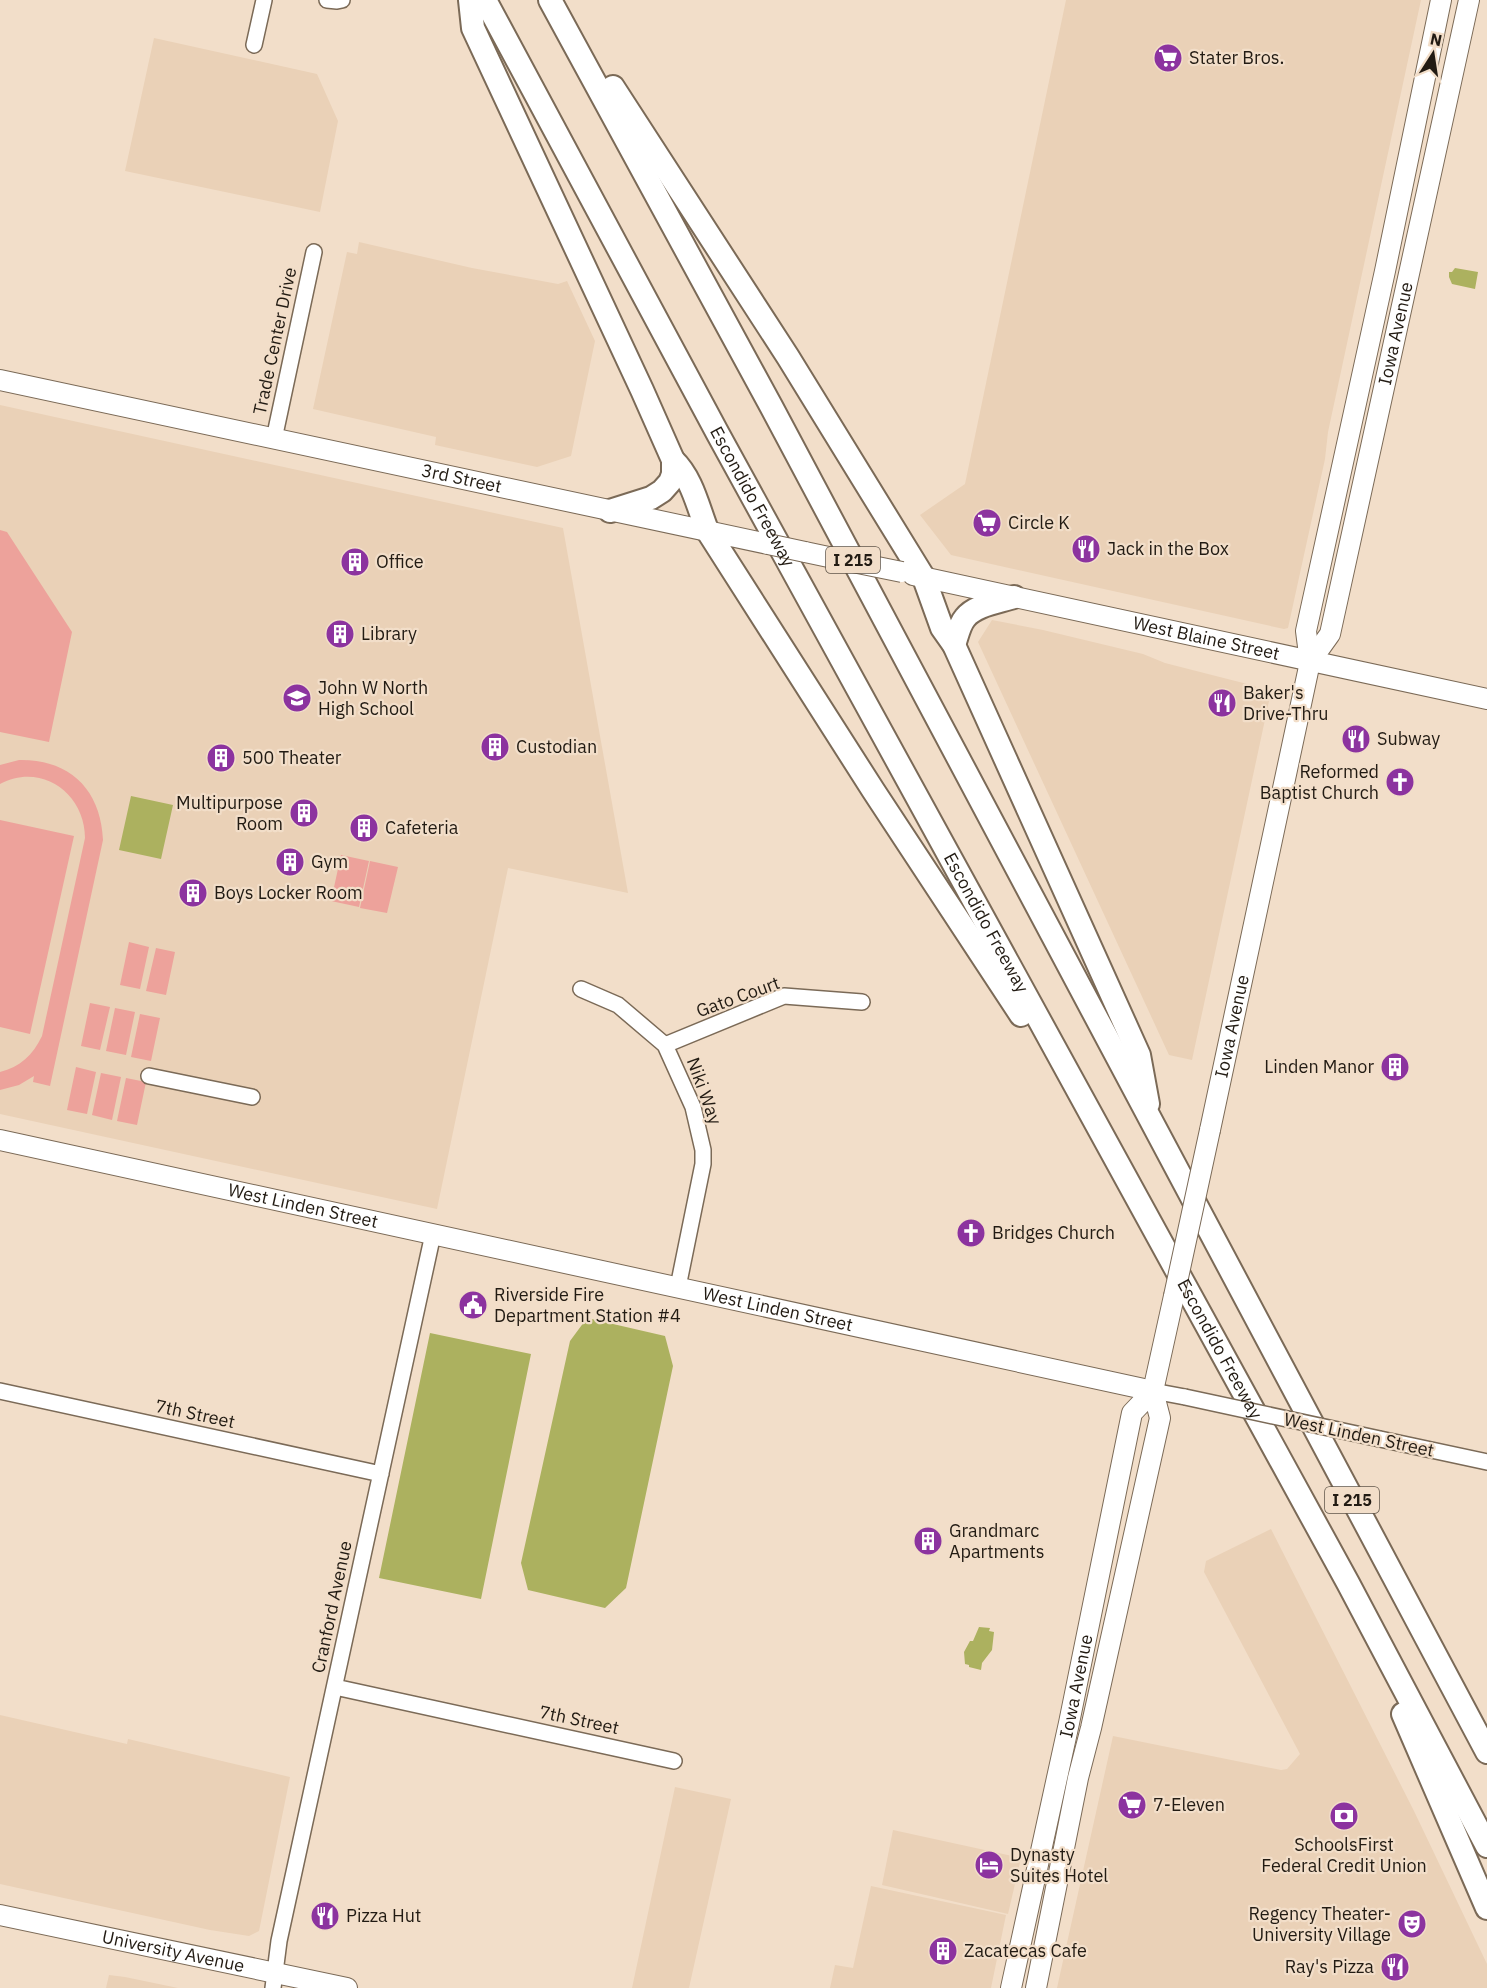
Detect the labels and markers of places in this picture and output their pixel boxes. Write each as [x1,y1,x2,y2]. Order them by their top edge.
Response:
supermarket icon: Stater Bros. [1152,42,1184,74]
place label: Stater Bros. [1189,46,1284,69]
supermarket icon: Circle K [971,507,1003,539]
place label: Circle K [1008,511,1070,534]
restaurant icon: Jack in the Box [1070,533,1102,565]
place label: Jack in the Box [1107,537,1229,560]
building icon: Office [339,546,371,578]
place label: Office [376,550,424,573]
building icon: Library [324,618,356,650]
place label: Library [361,622,417,645]
place label: John W North High School [318,676,428,720]
place label: Baker's Drive-Thru [1243,681,1329,725]
school or university icon: John W North High School [281,682,313,714]
restaurant icon: Baker's Drive-Thru [1206,687,1238,719]
restaurant icon: Subway [1340,723,1372,755]
place label: Subway [1377,727,1440,750]
building icon: Custodian [479,731,511,763]
place label: Custodian [516,735,597,758]
building icon: 500 Theater [205,742,237,774]
place label: 500 Theater [242,746,342,769]
place label: Reformed Baptist Church [1260,760,1379,804]
church icon: Reformed Baptist Church [1384,766,1416,798]
place label: Multipurpose Room [176,791,283,835]
building icon: Multipurpose Room [288,797,320,829]
building icon: Cafeteria [348,812,380,844]
place label: Cafeteria [385,816,459,839]
building icon: Gym [274,846,306,878]
place label: Gym [311,850,348,873]
building icon: Boys Locker Room [177,877,209,909]
place label: Boys Locker Room [214,881,363,904]
building icon: Linden Manor [1379,1051,1411,1083]
place label: Linden Manor [1264,1055,1374,1078]
church icon: Bridges Church [955,1217,987,1249]
place label: Bridges Church [992,1221,1115,1244]
place label: Riverside Fire Department Station #4 [494,1283,681,1327]
public building icon: Riverside Fire Department Station #4 [457,1289,489,1321]
place label: Grandmarc Apartments [949,1519,1045,1563]
building icon: Grandmarc Apartments [912,1525,944,1557]
supermarket icon: 7-Eleven [1116,1789,1148,1821]
place label: 7-Eleven [1153,1793,1225,1816]
bank icon: SchoolsFirst Federal Credit Union [1328,1800,1360,1832]
place label: SchoolsFirst Federal Credit Union [1261,1833,1427,1877]
place label: Dynasty Suites Hotel [1010,1843,1108,1887]
hotel icon: Dynasty Suites Hotel [973,1849,1005,1881]
restaurant icon: Pizza Hut [309,1900,341,1932]
place label: Regency Theater- University Village [1249,1902,1391,1946]
place label: Pizza Hut [346,1904,421,1927]
theatre icon: Regency Theater- University Village [1396,1908,1428,1940]
building icon: Zacatecas Cafe [927,1935,959,1967]
place label: Zacatecas Cafe [964,1939,1087,1962]
restaurant icon: Ray's Pizza [1379,1951,1411,1983]
place label: Ray's Pizza [1285,1955,1374,1978]

